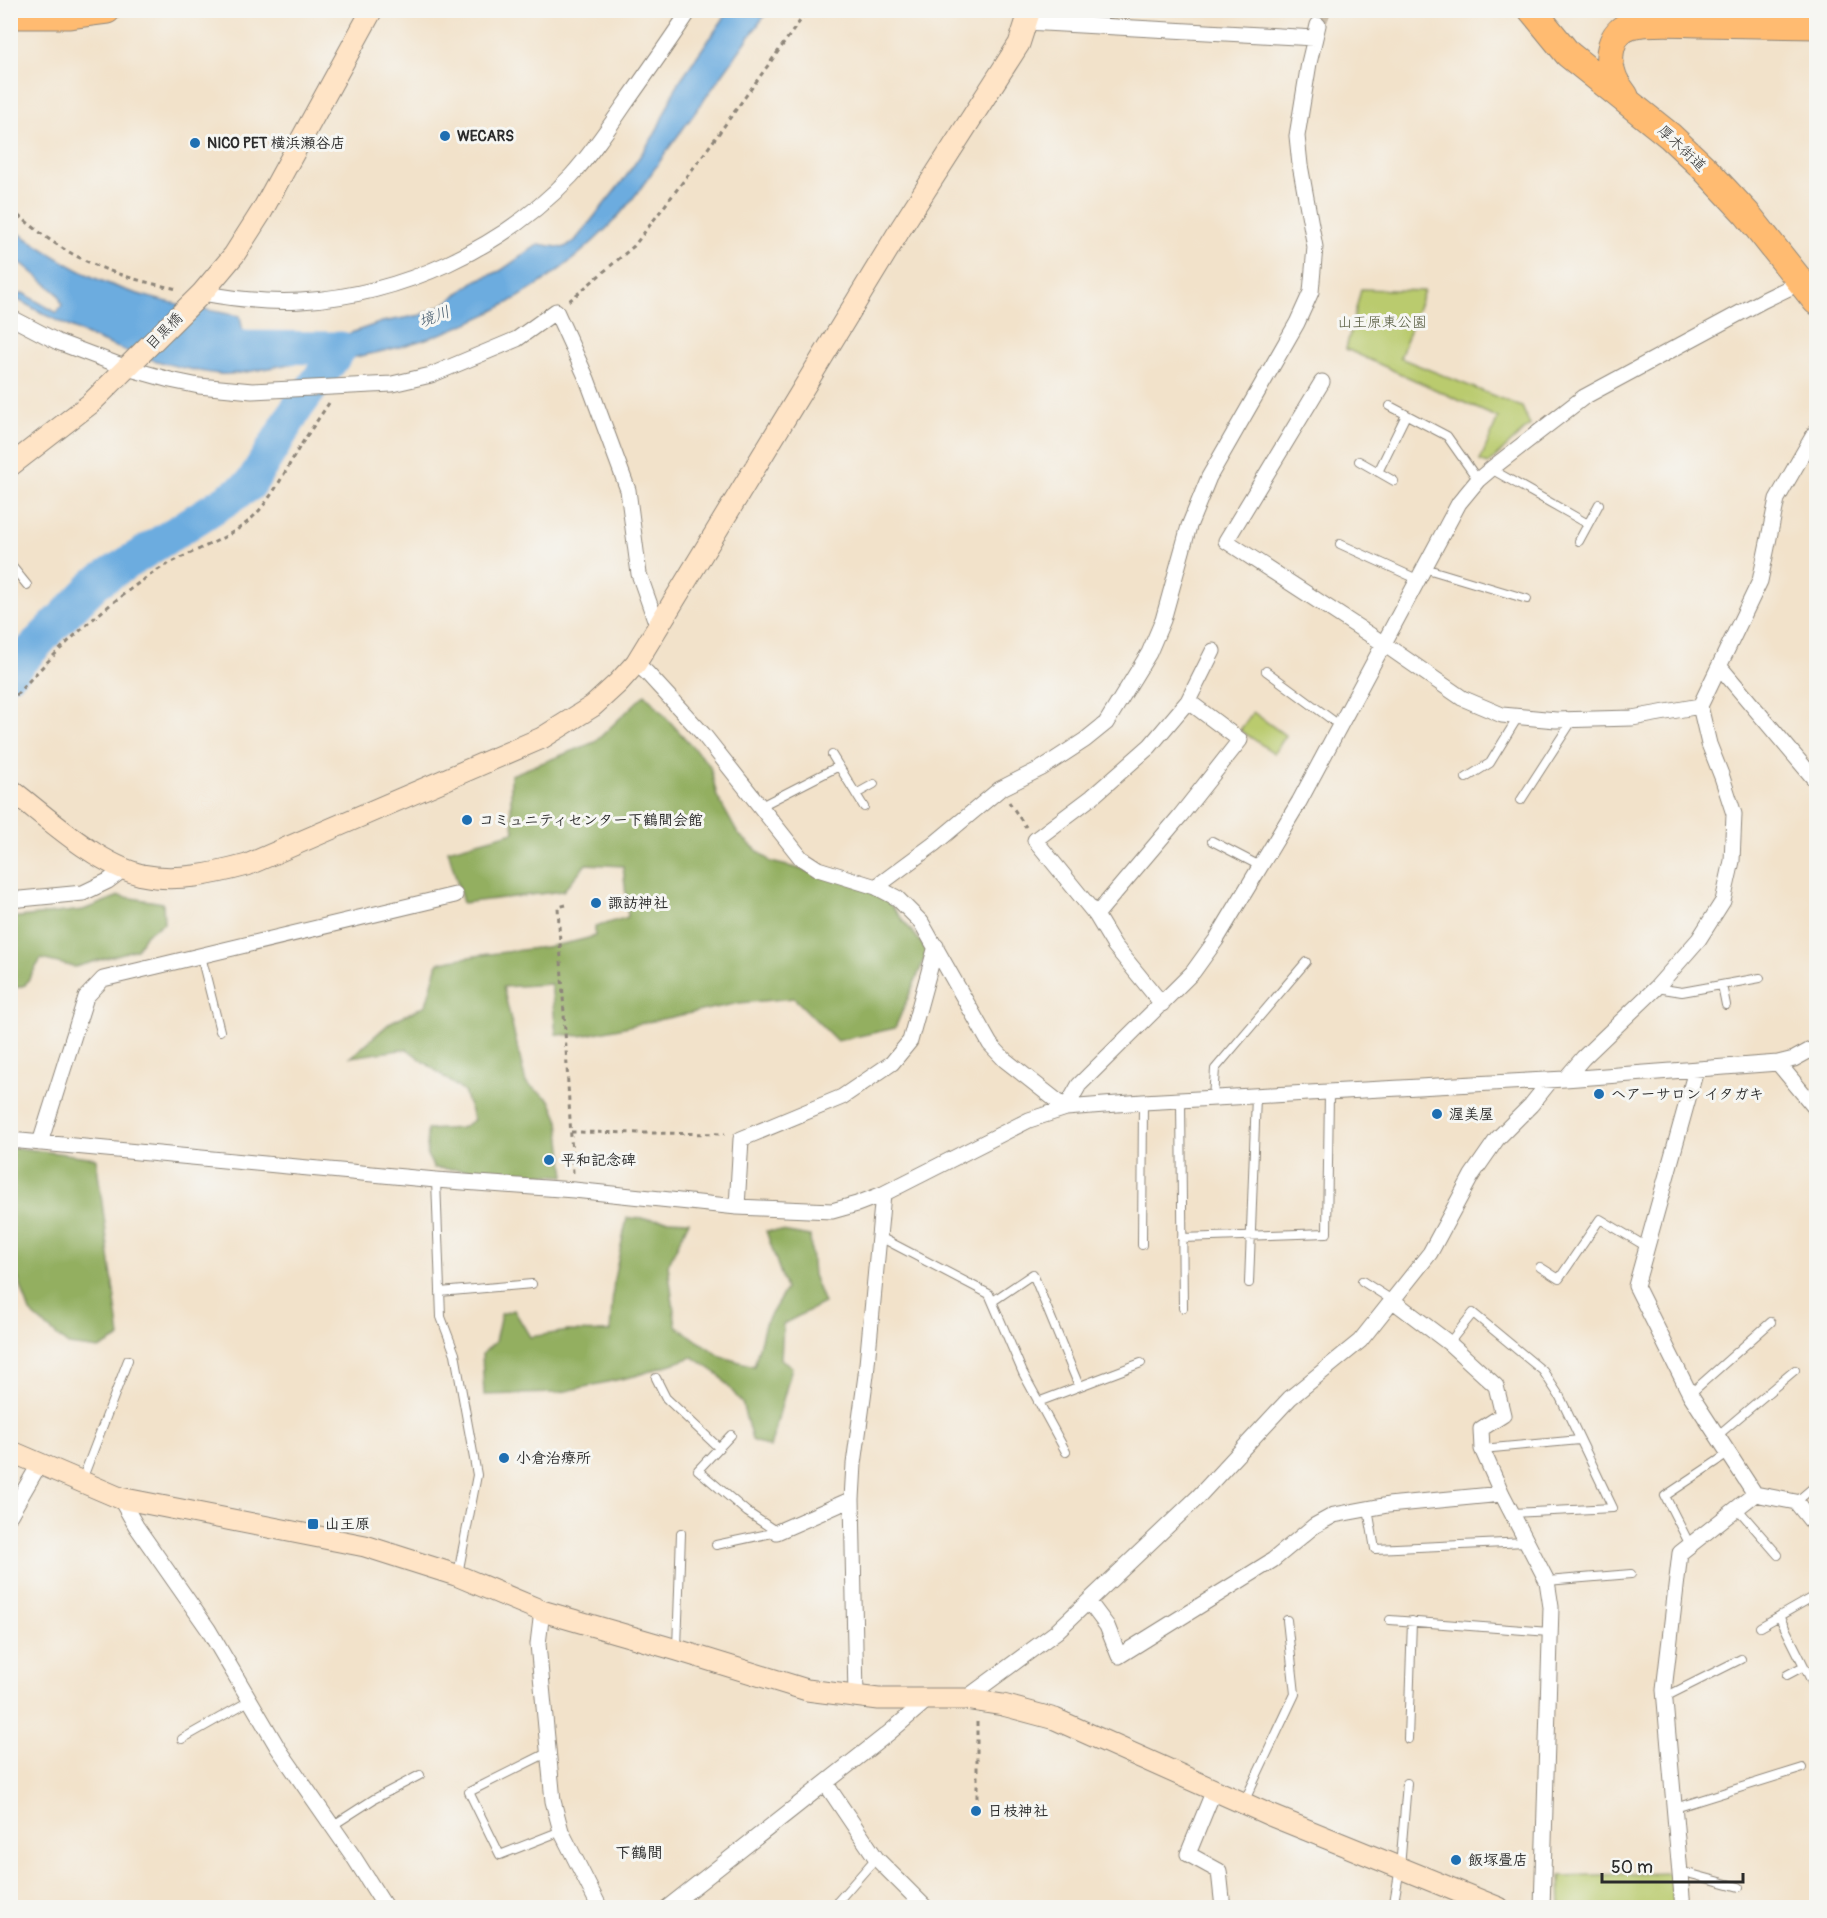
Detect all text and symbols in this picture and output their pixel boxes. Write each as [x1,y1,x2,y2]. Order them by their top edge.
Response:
street label: 厚木街道 [1653,121,1710,176]
place label: WECARS [457,127,514,146]
marker: WECARS [438,129,452,143]
place label: NICO PET 横浜瀬谷店 [207,134,345,153]
marker: NICO PET 横浜瀬谷店 [188,136,202,150]
water label: 境川 [416,302,453,332]
street label: 目黒橋 [142,309,187,354]
park label: 山王原東公園 [1337,313,1427,332]
place label: コミュニティセンター下鶴間会館 [479,811,703,830]
marker: コミュニティセンター下鶴間会館 [460,813,474,827]
place label: 諏訪神社 [608,894,668,913]
marker: 諏訪神社 [589,896,603,910]
place label: ヘアーサロン イタガキ [1611,1085,1764,1104]
marker: ヘアーサロン イタガキ [1592,1087,1606,1101]
place label: 渥美屋 [1449,1105,1494,1124]
marker: 渥美屋 [1430,1107,1444,1121]
place label: 平和記念碑 [561,1151,636,1170]
marker: 平和記念碑 [542,1153,556,1167]
place label: 小倉治療所 [516,1449,591,1468]
marker: 小倉治療所 [497,1451,511,1465]
place label: 山王原 [325,1515,370,1534]
marker: 山王原 [306,1517,320,1531]
place label: 日枝神社 [988,1802,1048,1821]
marker: 日枝神社 [969,1804,983,1818]
district label: 下鶴間 [615,1843,663,1863]
scale bar [1602,1846,1743,1884]
place label: 飯塚畳店 [1468,1851,1528,1870]
marker: 飯塚畳店 [1449,1853,1463,1867]
text: 50 m [1611,1856,1653,1879]

